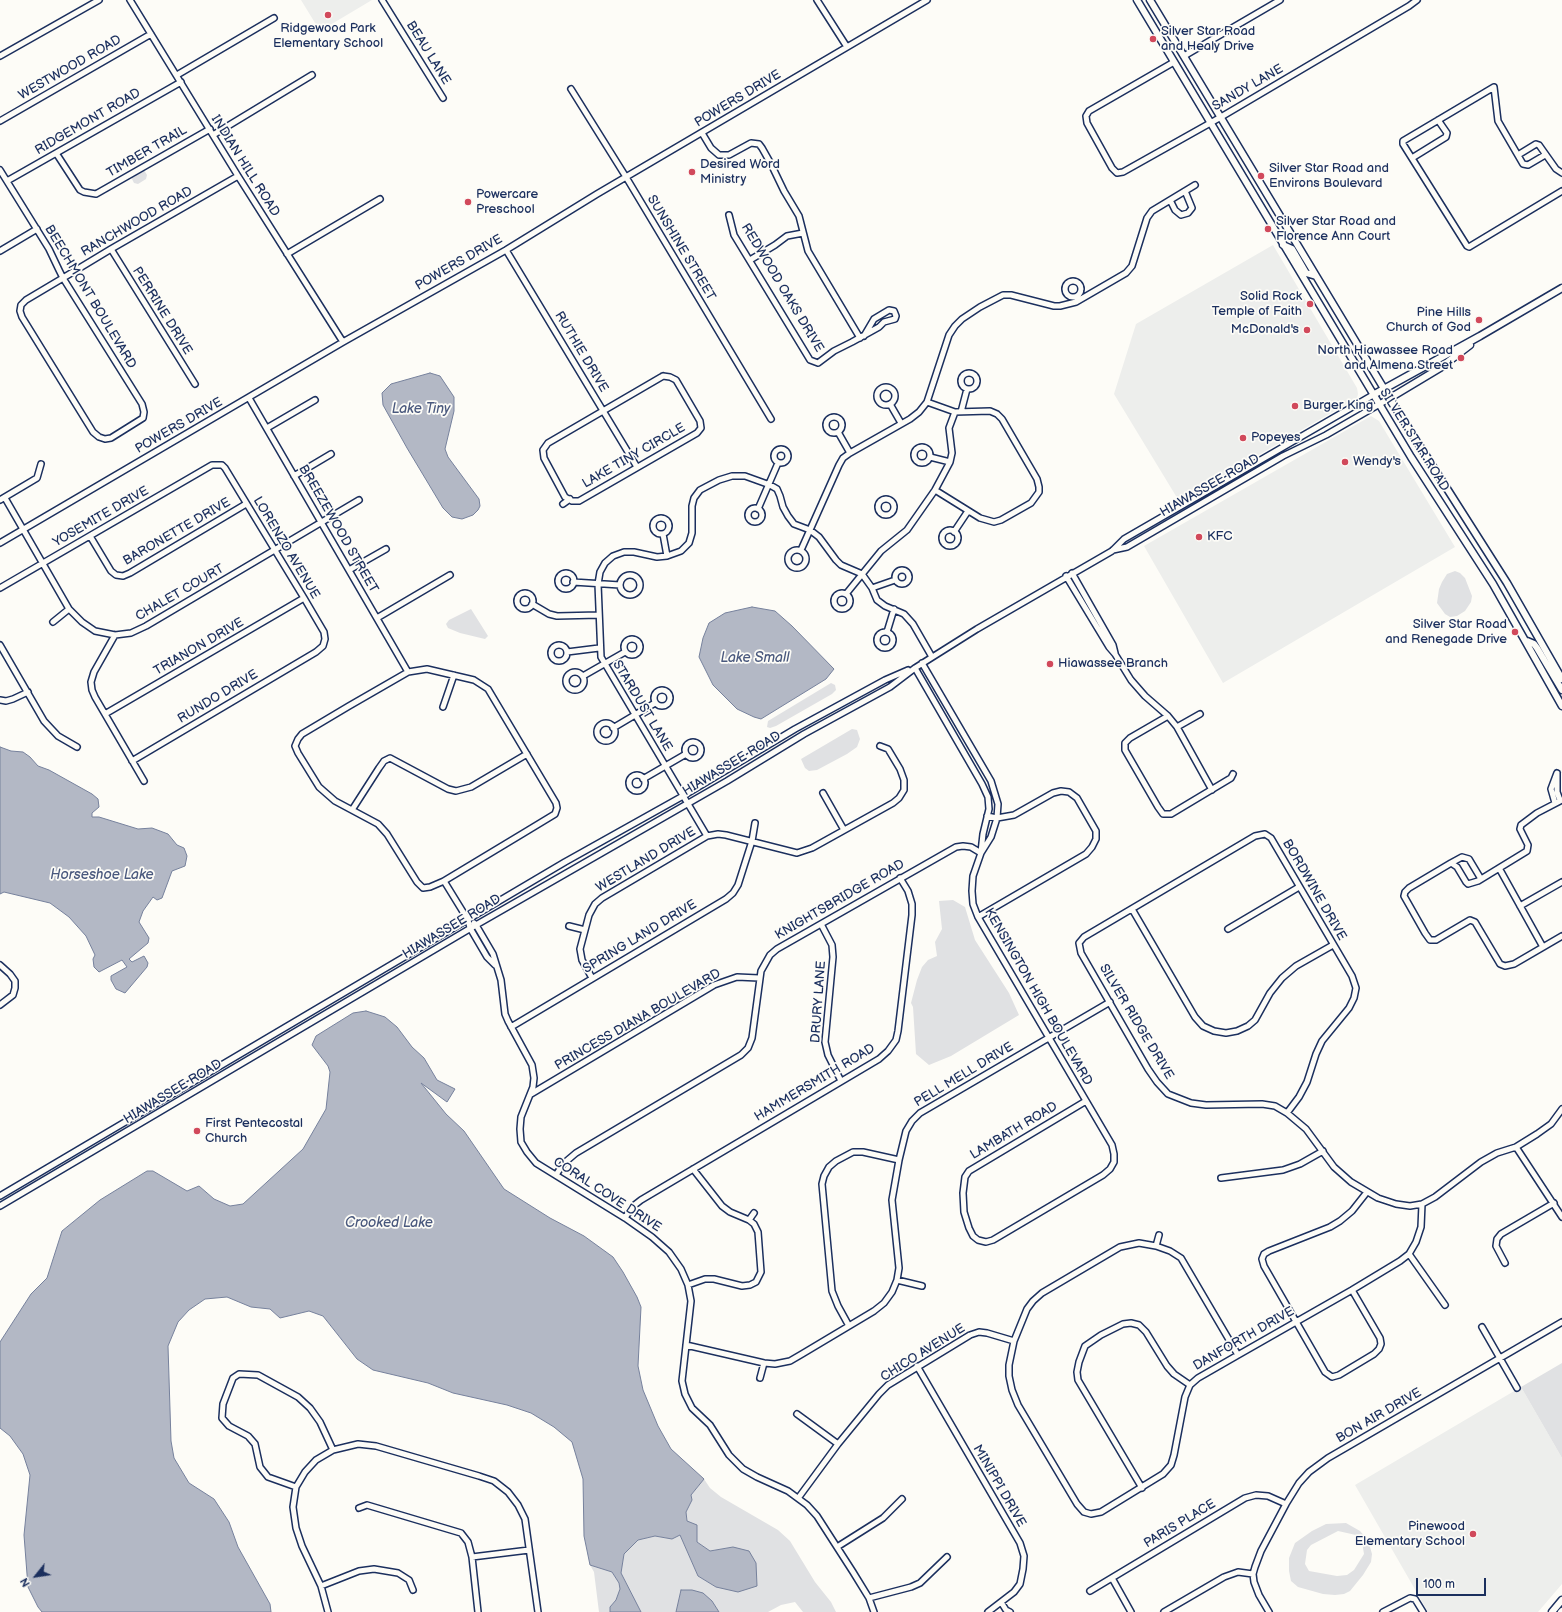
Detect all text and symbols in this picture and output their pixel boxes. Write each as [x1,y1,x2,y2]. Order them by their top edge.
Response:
marker: Ridgewood Park Elementary School [323,10,333,20]
street label: BEAU LANE [402,18,454,88]
place label: Ridgewood Park Elementary School [273,21,383,52]
place label: Silver Star Road and Healy Drive [1161,24,1255,55]
street label: WESTWOOD ROAD [16,32,124,104]
marker: Silver Star Road and Healy Drive [1148,34,1158,44]
street label: SANDY LANE [1210,61,1286,115]
street label: POWERS DRIVE [692,67,784,131]
street label: RIDGEMONT ROAD [32,85,144,159]
street label: INDIAN HILL ROAD [207,112,283,220]
street label: TIMBER TRAIL [104,123,190,181]
place label: Desired Word Ministry [700,157,780,188]
place label: Silver Star Road and Environs Boulevard [1269,161,1389,192]
marker: Desired Word Ministry [687,167,697,177]
marker: Silver Star Road and Environs Boulevard [1256,171,1266,181]
street label: RANCHWOOD ROAD [79,184,195,260]
place label: Powercare Preschool [476,187,538,218]
street label: SUNSHINE STREET [643,193,719,303]
marker: Powercare Preschool [463,197,473,207]
place label: Silver Star Road and Florence Ann Court [1276,214,1396,245]
street label: REDWOOD OAKS DRIVE [737,221,827,355]
street label: BEECHMONT BOULEVARD [41,222,139,372]
marker: Silver Star Road and Florence Ann Court [1263,224,1273,234]
street label: POWERS DRIVE [413,232,505,294]
street label: PERRINE DRIVE [129,264,195,358]
place label: Solid Rock Temple of Faith [1212,289,1302,320]
marker: Solid Rock Temple of Faith [1305,299,1315,309]
place label: Pine Hills Church of God [1386,305,1471,336]
street label: RUTHIE DRIVE [551,309,611,395]
marker: Pine Hills Church of God [1474,315,1484,325]
place label: McDonald's [1231,322,1299,338]
marker: McDonald's [1302,325,1312,335]
place label: North Hiawassee Road and Almena Street [1317,343,1453,374]
marker: North Hiawassee Road and Almena Street [1456,353,1466,363]
street label: SILVER STAR ROAD [1376,386,1452,494]
street label: POWERS DRIVE [133,395,225,457]
place label: Burger King [1303,398,1373,414]
water label: Lake Tiny [392,401,450,417]
marker: Burger King [1290,401,1300,411]
street label: LAKE TINY CIRCLE [580,420,688,492]
place label: Popeyes [1251,430,1300,446]
marker: Popeyes [1238,433,1248,443]
street label: HIAWASSEE ROAD [1158,451,1262,521]
place label: Wendy's [1353,454,1401,470]
marker: Wendy's [1340,457,1350,467]
street label: BREEZEWOOD STREET [295,462,381,596]
street label: YOSEMITE DRIVE [50,483,152,551]
street label: LORENZO AVENUE [249,494,323,602]
street label: BARONETTE DRIVE [121,495,233,569]
place label: KFC [1207,529,1232,545]
marker: KFC [1194,532,1204,542]
street label: CHALET COURT [133,561,227,625]
street label: TRIANON DRIVE [151,615,247,679]
place label: Silver Star Road and Renegade Drive [1385,617,1507,648]
marker: Silver Star Road and Renegade Drive [1510,627,1520,637]
water label: Lake Small [721,650,789,666]
place label: Hiawassee Branch [1058,656,1168,672]
street label: STARDUST LANE [609,658,675,754]
marker: Hiawassee Branch [1045,659,1055,669]
street label: RUNDO DRIVE [175,667,261,727]
street label: HIAWASSEE ROAD [680,728,784,800]
street label: WESTLAND DRIVE [593,824,699,896]
street label: BORDWINE DRIVE [1279,837,1349,943]
street label: KNIGHTSBRIDGE ROAD [773,857,907,943]
water label: Horseshoe Lake [50,867,154,883]
street label: HIAWASSEE ROAD [400,891,504,963]
street label: SPRING LAND DRIVE [580,897,700,977]
street label: KENSINGTON HIGH BOULEVARD [981,906,1095,1088]
street label: DRURY LANE [808,960,830,1044]
street label: SILVER RIDGE DRIVE [1095,962,1177,1082]
street label: PRINCESS DIANA BOULEVARD [552,966,724,1074]
street label: PELL MELL DRIVE [912,1039,1016,1111]
street label: HAMMERSMITH ROAD [752,1041,878,1125]
street label: HIAWASSEE ROAD [121,1056,225,1128]
street label: LAMBATH ROAD [967,1099,1061,1163]
place label: First Pentecostal Church [205,1116,303,1147]
marker: First Pentecostal Church [192,1126,202,1136]
street label: CORAL COVE DRIVE [550,1154,664,1236]
water label: Crooked Lake [345,1215,433,1231]
street label: DANFORTH DRIVE [1191,1304,1297,1374]
street label: CHICO AVENUE [878,1321,968,1385]
street label: BON AIR DRIVE [1333,1385,1425,1447]
street label: MINIPPI DRIVE [969,1442,1029,1530]
street label: PARIS PLACE [1141,1496,1219,1552]
place label: Pinewood Elementary School [1355,1519,1465,1550]
marker: Pinewood Elementary School [1468,1529,1478,1539]
north arrow [16,1556,56,1596]
scale bar [1418,1570,1488,1596]
text: N [17,1575,33,1589]
text: 100 m [1423,1577,1455,1592]

